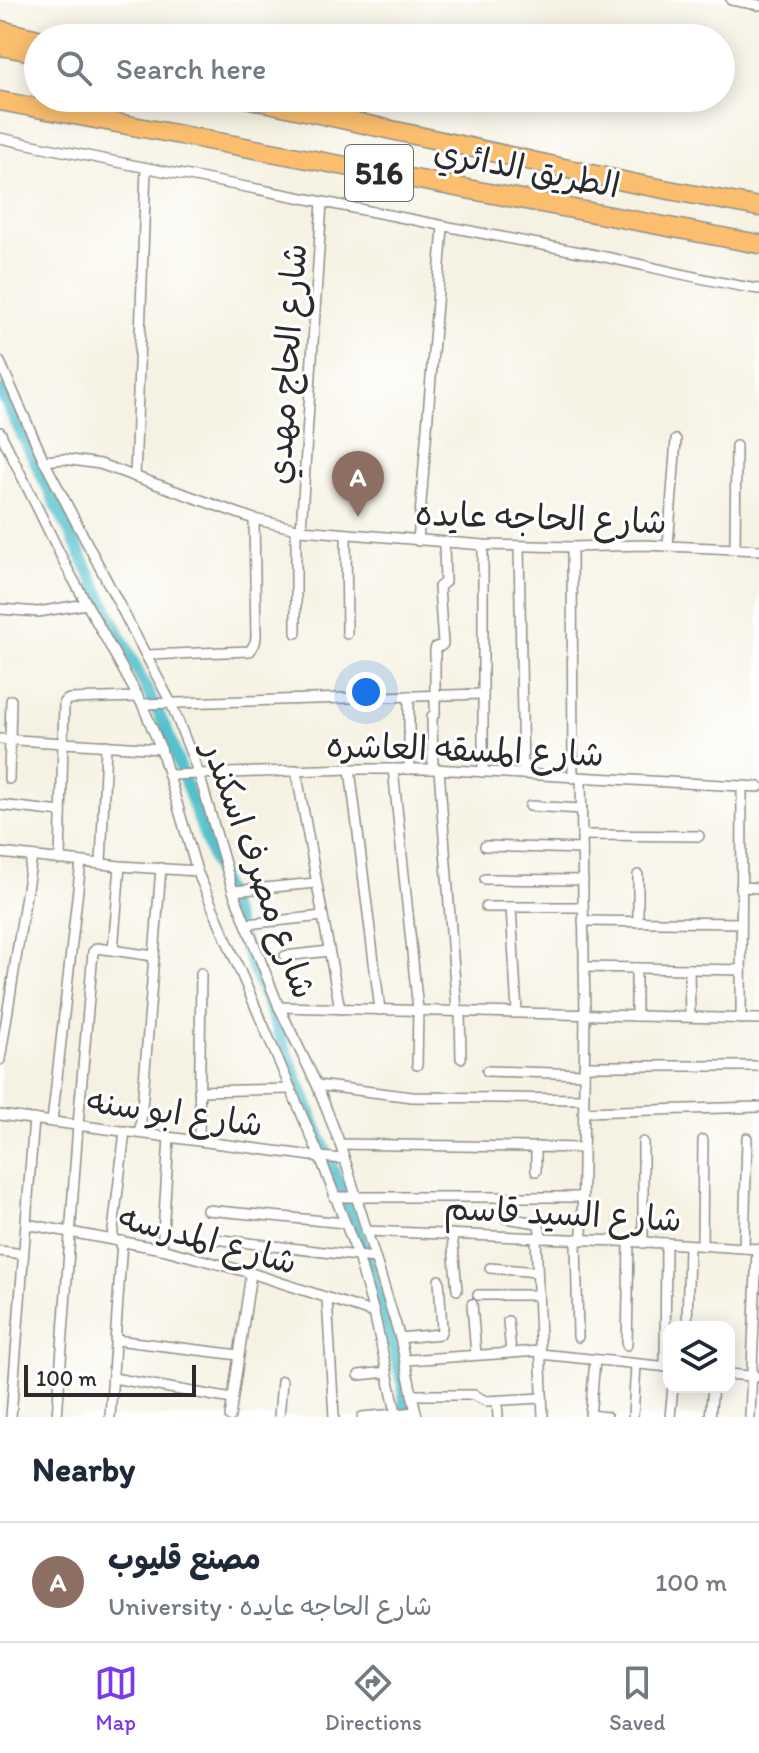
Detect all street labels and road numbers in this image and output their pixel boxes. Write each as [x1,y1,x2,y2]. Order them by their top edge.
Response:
street label: الطريق الدائري [430,130,623,211]
road number: 516 [345,145,413,201]
street label: شارع الحاج مهدي [258,242,319,486]
street label: شارع الحاجه عايده [414,493,668,545]
street label: شارع المسقه العاشره [325,724,605,778]
street label: شارع مصرف اسكندر [190,733,325,1005]
street label: شارع ابو سنه [84,1080,266,1148]
street label: شارع السيد قاسم [443,1187,683,1245]
street label: شارع المدرسه [114,1196,301,1286]

